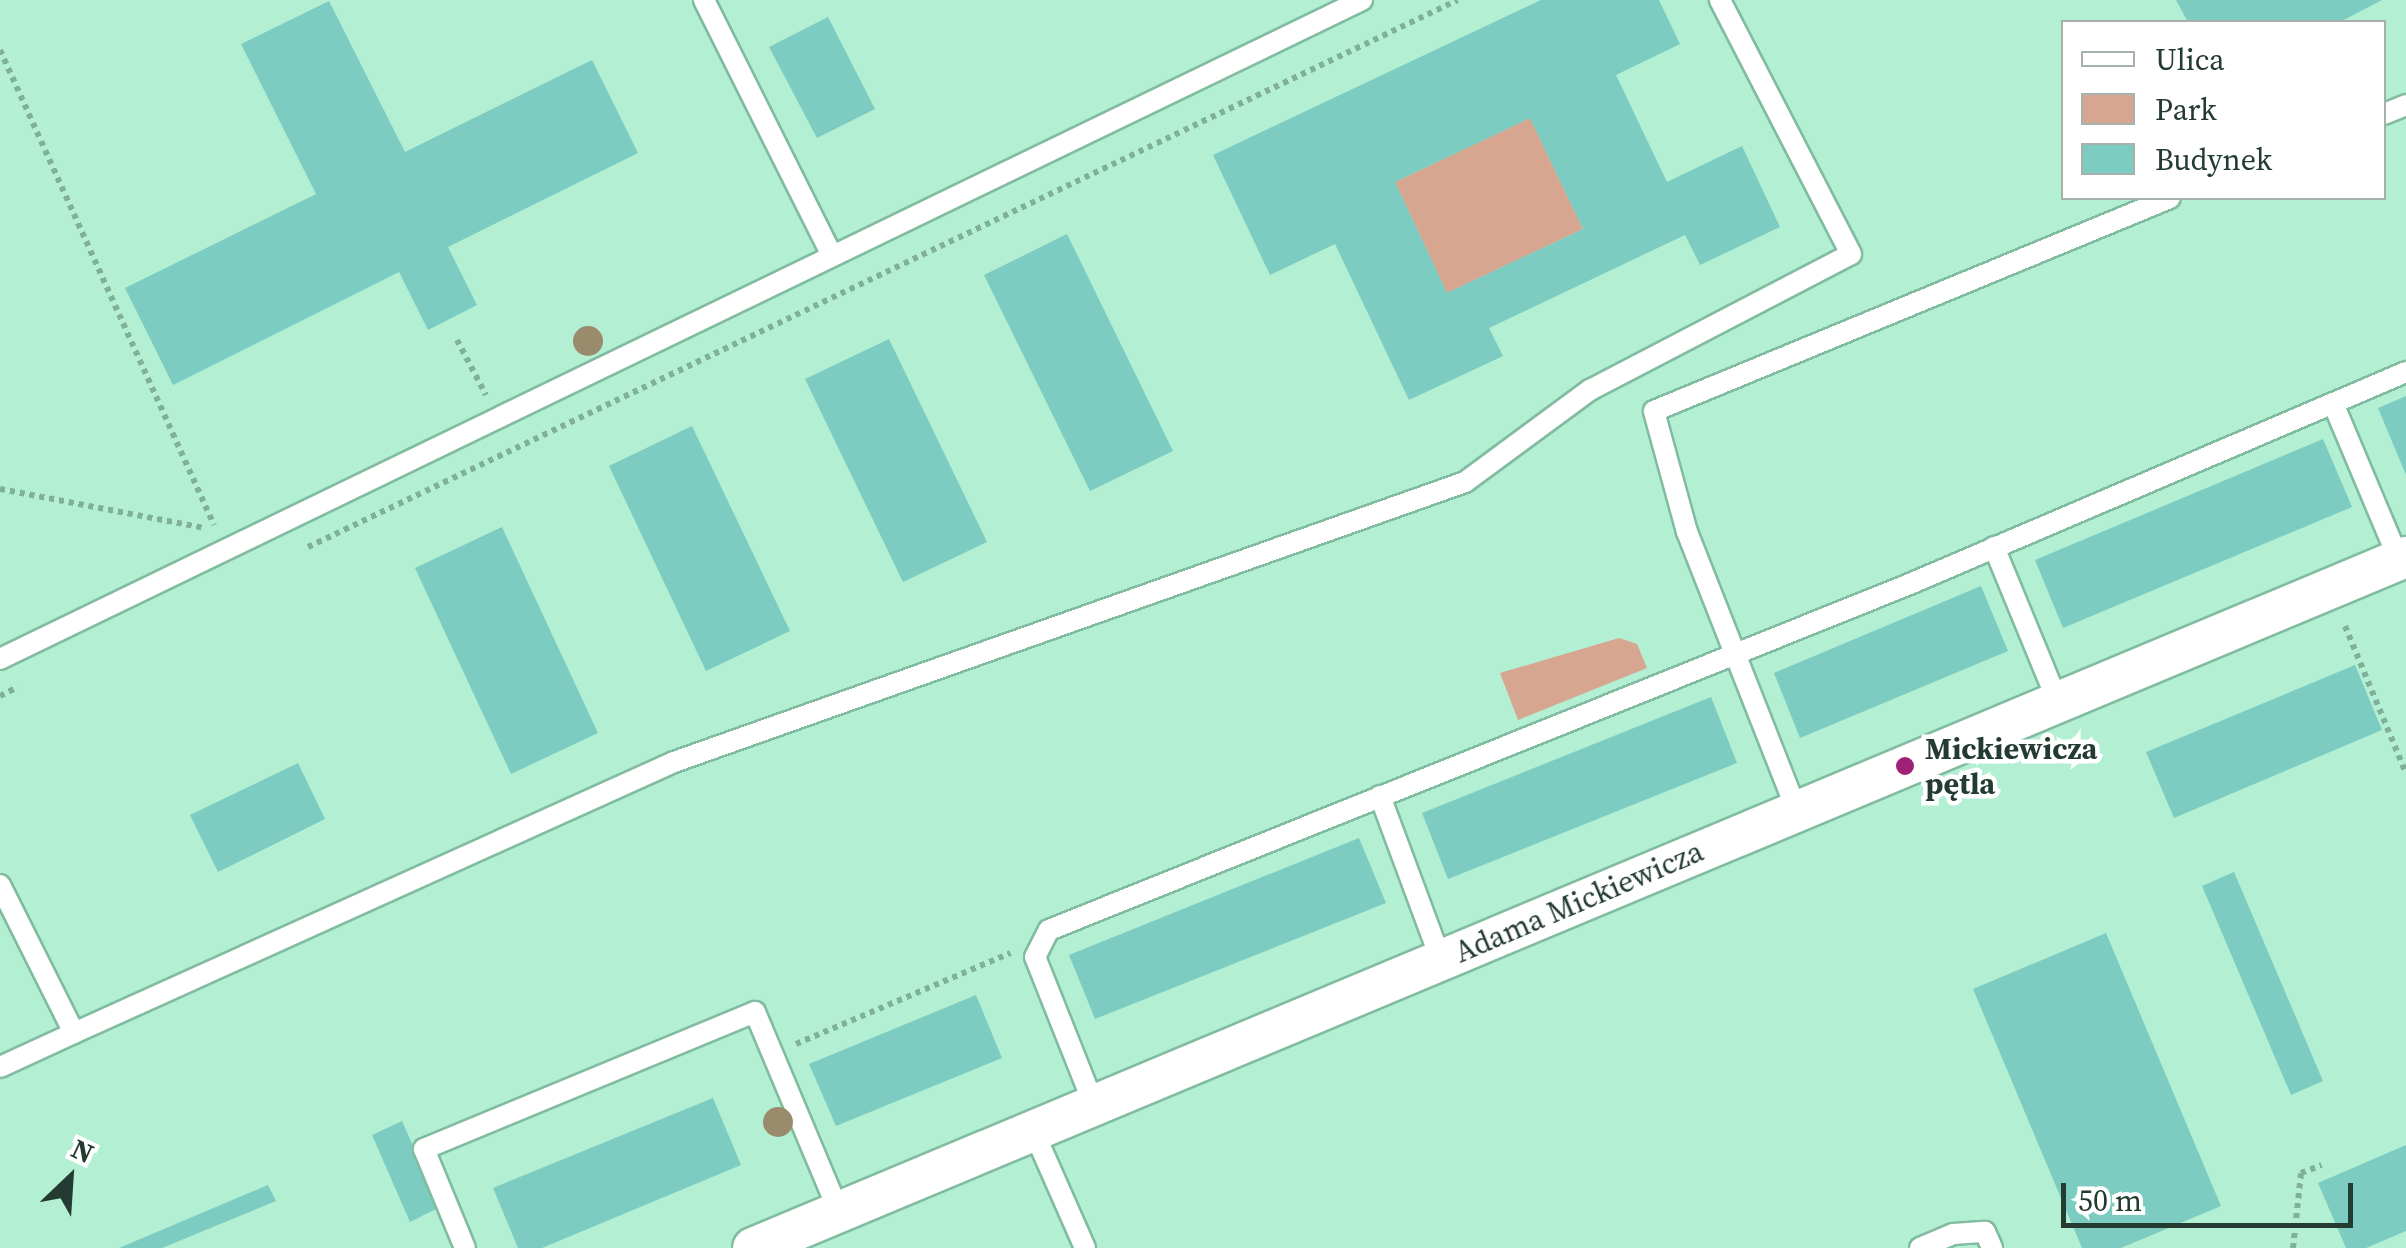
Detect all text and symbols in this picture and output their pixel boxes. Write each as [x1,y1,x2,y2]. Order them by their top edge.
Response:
legend [2061,20,2386,200]
text: Ulica [2155,39,2225,80]
text: Park [2155,89,2217,130]
text: Budynek [2155,139,2272,180]
place label: Mickiewicza pętla [1925,731,2097,802]
marker: Mickiewicza pętla [1894,755,1916,777]
street label: Adama Mickiewicza [1449,833,1709,971]
north arrow [20,1128,120,1228]
text: N [65,1129,100,1172]
scale bar [2066,1163,2358,1225]
text: 50 m [2078,1180,2142,1221]

